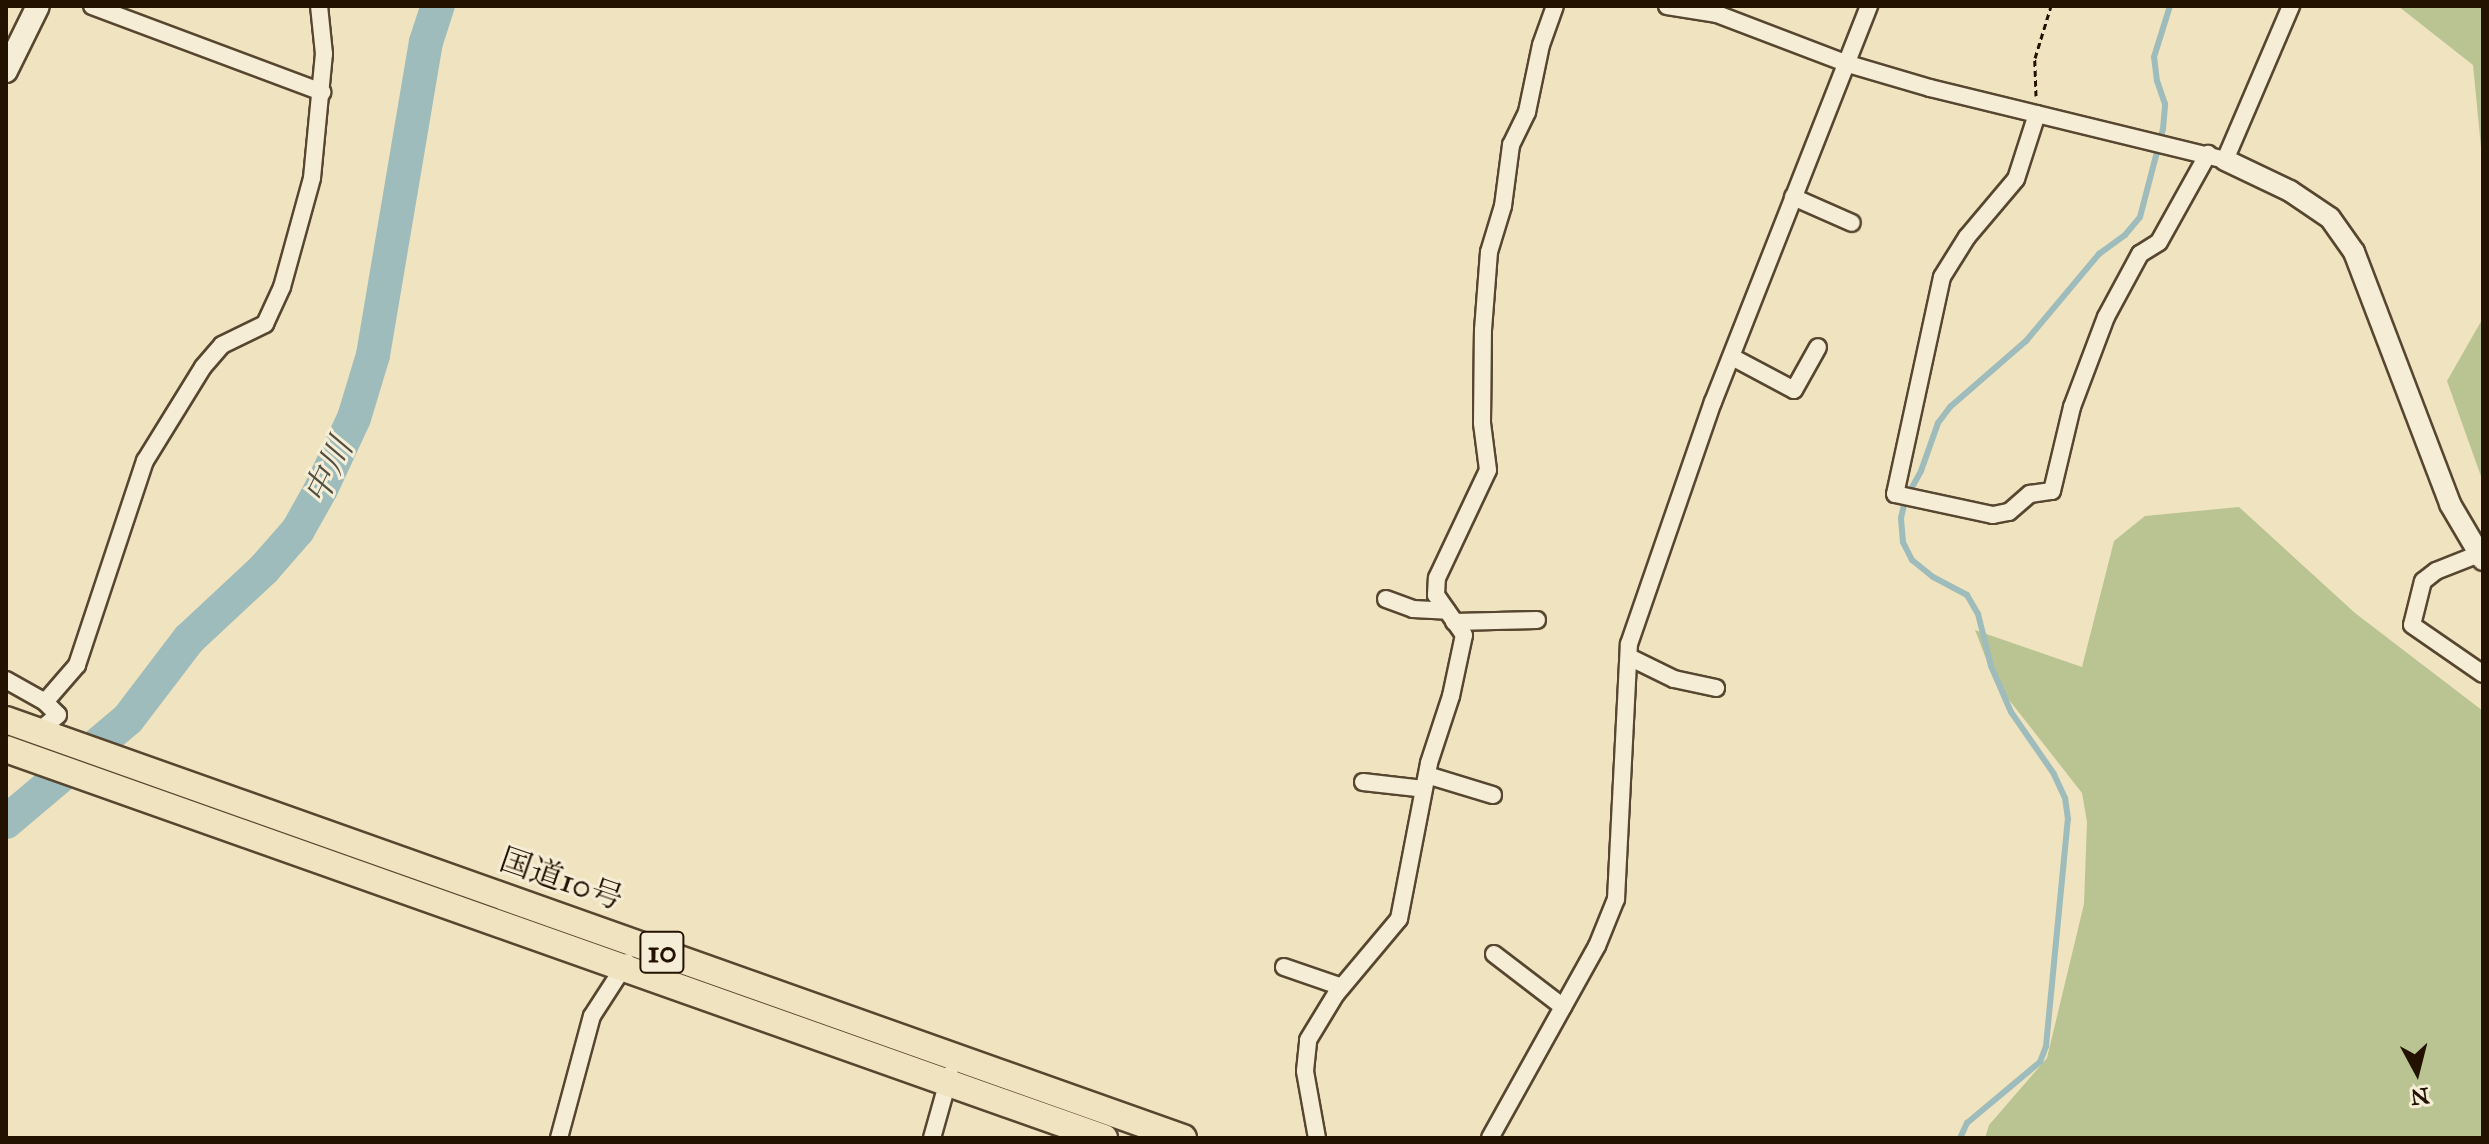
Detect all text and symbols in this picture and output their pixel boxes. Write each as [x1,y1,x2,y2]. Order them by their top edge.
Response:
water label: 中川 [295,431,361,511]
street label: 国道10号 [495,841,627,919]
road number: 10 [638,926,686,978]
north arrow [2377,1032,2457,1112]
text: N [2409,1082,2431,1111]

